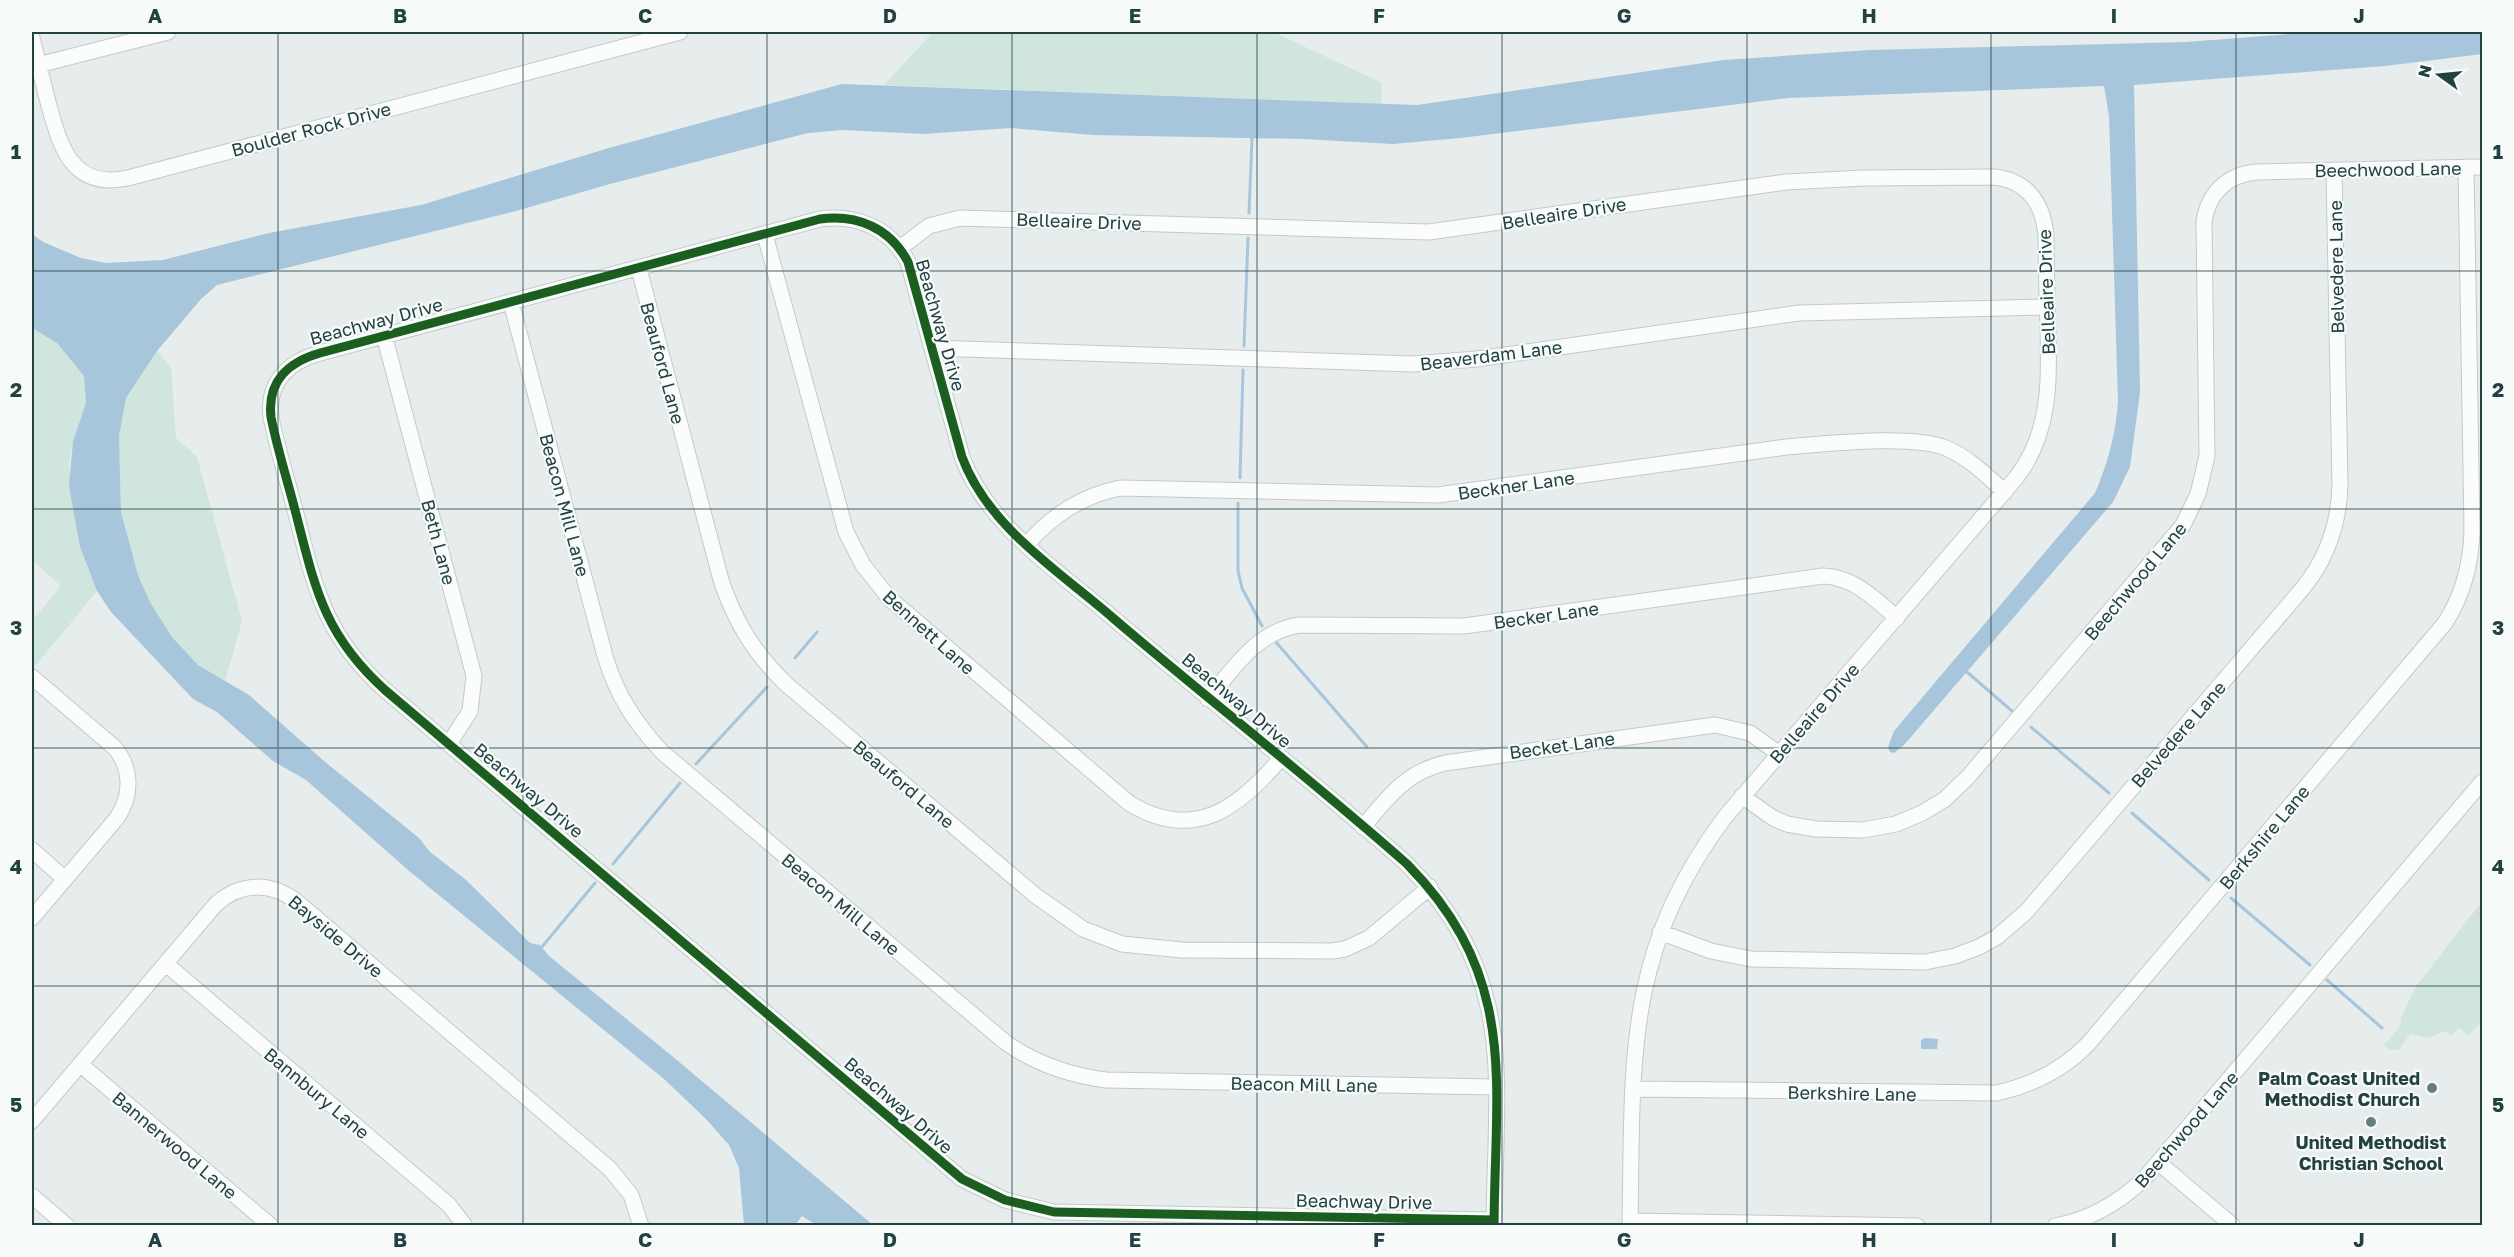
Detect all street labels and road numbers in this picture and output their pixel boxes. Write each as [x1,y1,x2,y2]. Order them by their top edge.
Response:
street label: Boulder Rock Drive [229,97,393,161]
street label: Beechwood Lane [2314,157,2462,181]
street label: Belleaire Drive [1500,192,1628,234]
street label: Belvedere Lane [2324,200,2348,334]
street label: Belleaire Drive [1016,208,1142,234]
street label: Belleaire Drive [2033,229,2059,355]
street label: Beachway Drive [912,256,970,394]
street label: Beachway Drive [307,293,445,349]
street label: Beauford Lane [636,300,690,426]
street label: Beaverdam Lane [1419,335,1563,375]
street label: Beacon Mill Lane [535,431,595,579]
street label: Beckner Lane [1456,466,1576,504]
street label: Beth Lane [417,497,461,587]
street label: Beechwood Lane [2079,517,2191,645]
street label: Bennett Lane [879,585,979,679]
street label: Becker Lane [1492,597,1600,633]
street label: Beachway Drive [1178,648,1296,752]
street label: Belleaire Drive [1764,658,1864,768]
street label: Belvedere Lane [2126,676,2230,792]
street label: Becket Lane [1508,727,1616,763]
street label: Beauford Lane [849,735,959,833]
street label: Beachway Drive [470,738,588,842]
street label: Berkshire Lane [2214,781,2314,893]
street label: Beacon Mill Lane [778,848,904,960]
street label: Bayside Drive [284,890,388,982]
street label: Bannbury Lane [260,1043,374,1143]
street label: Beachway Drive [840,1052,958,1158]
street label: Beechwood Lane [2129,1066,2243,1192]
street label: Beacon Mill Lane [1230,1072,1378,1096]
street label: Berkshire Lane [1787,1081,1917,1105]
street label: Bannerwood Lane [108,1086,242,1204]
street label: Beachway Drive [1296,1189,1432,1213]

